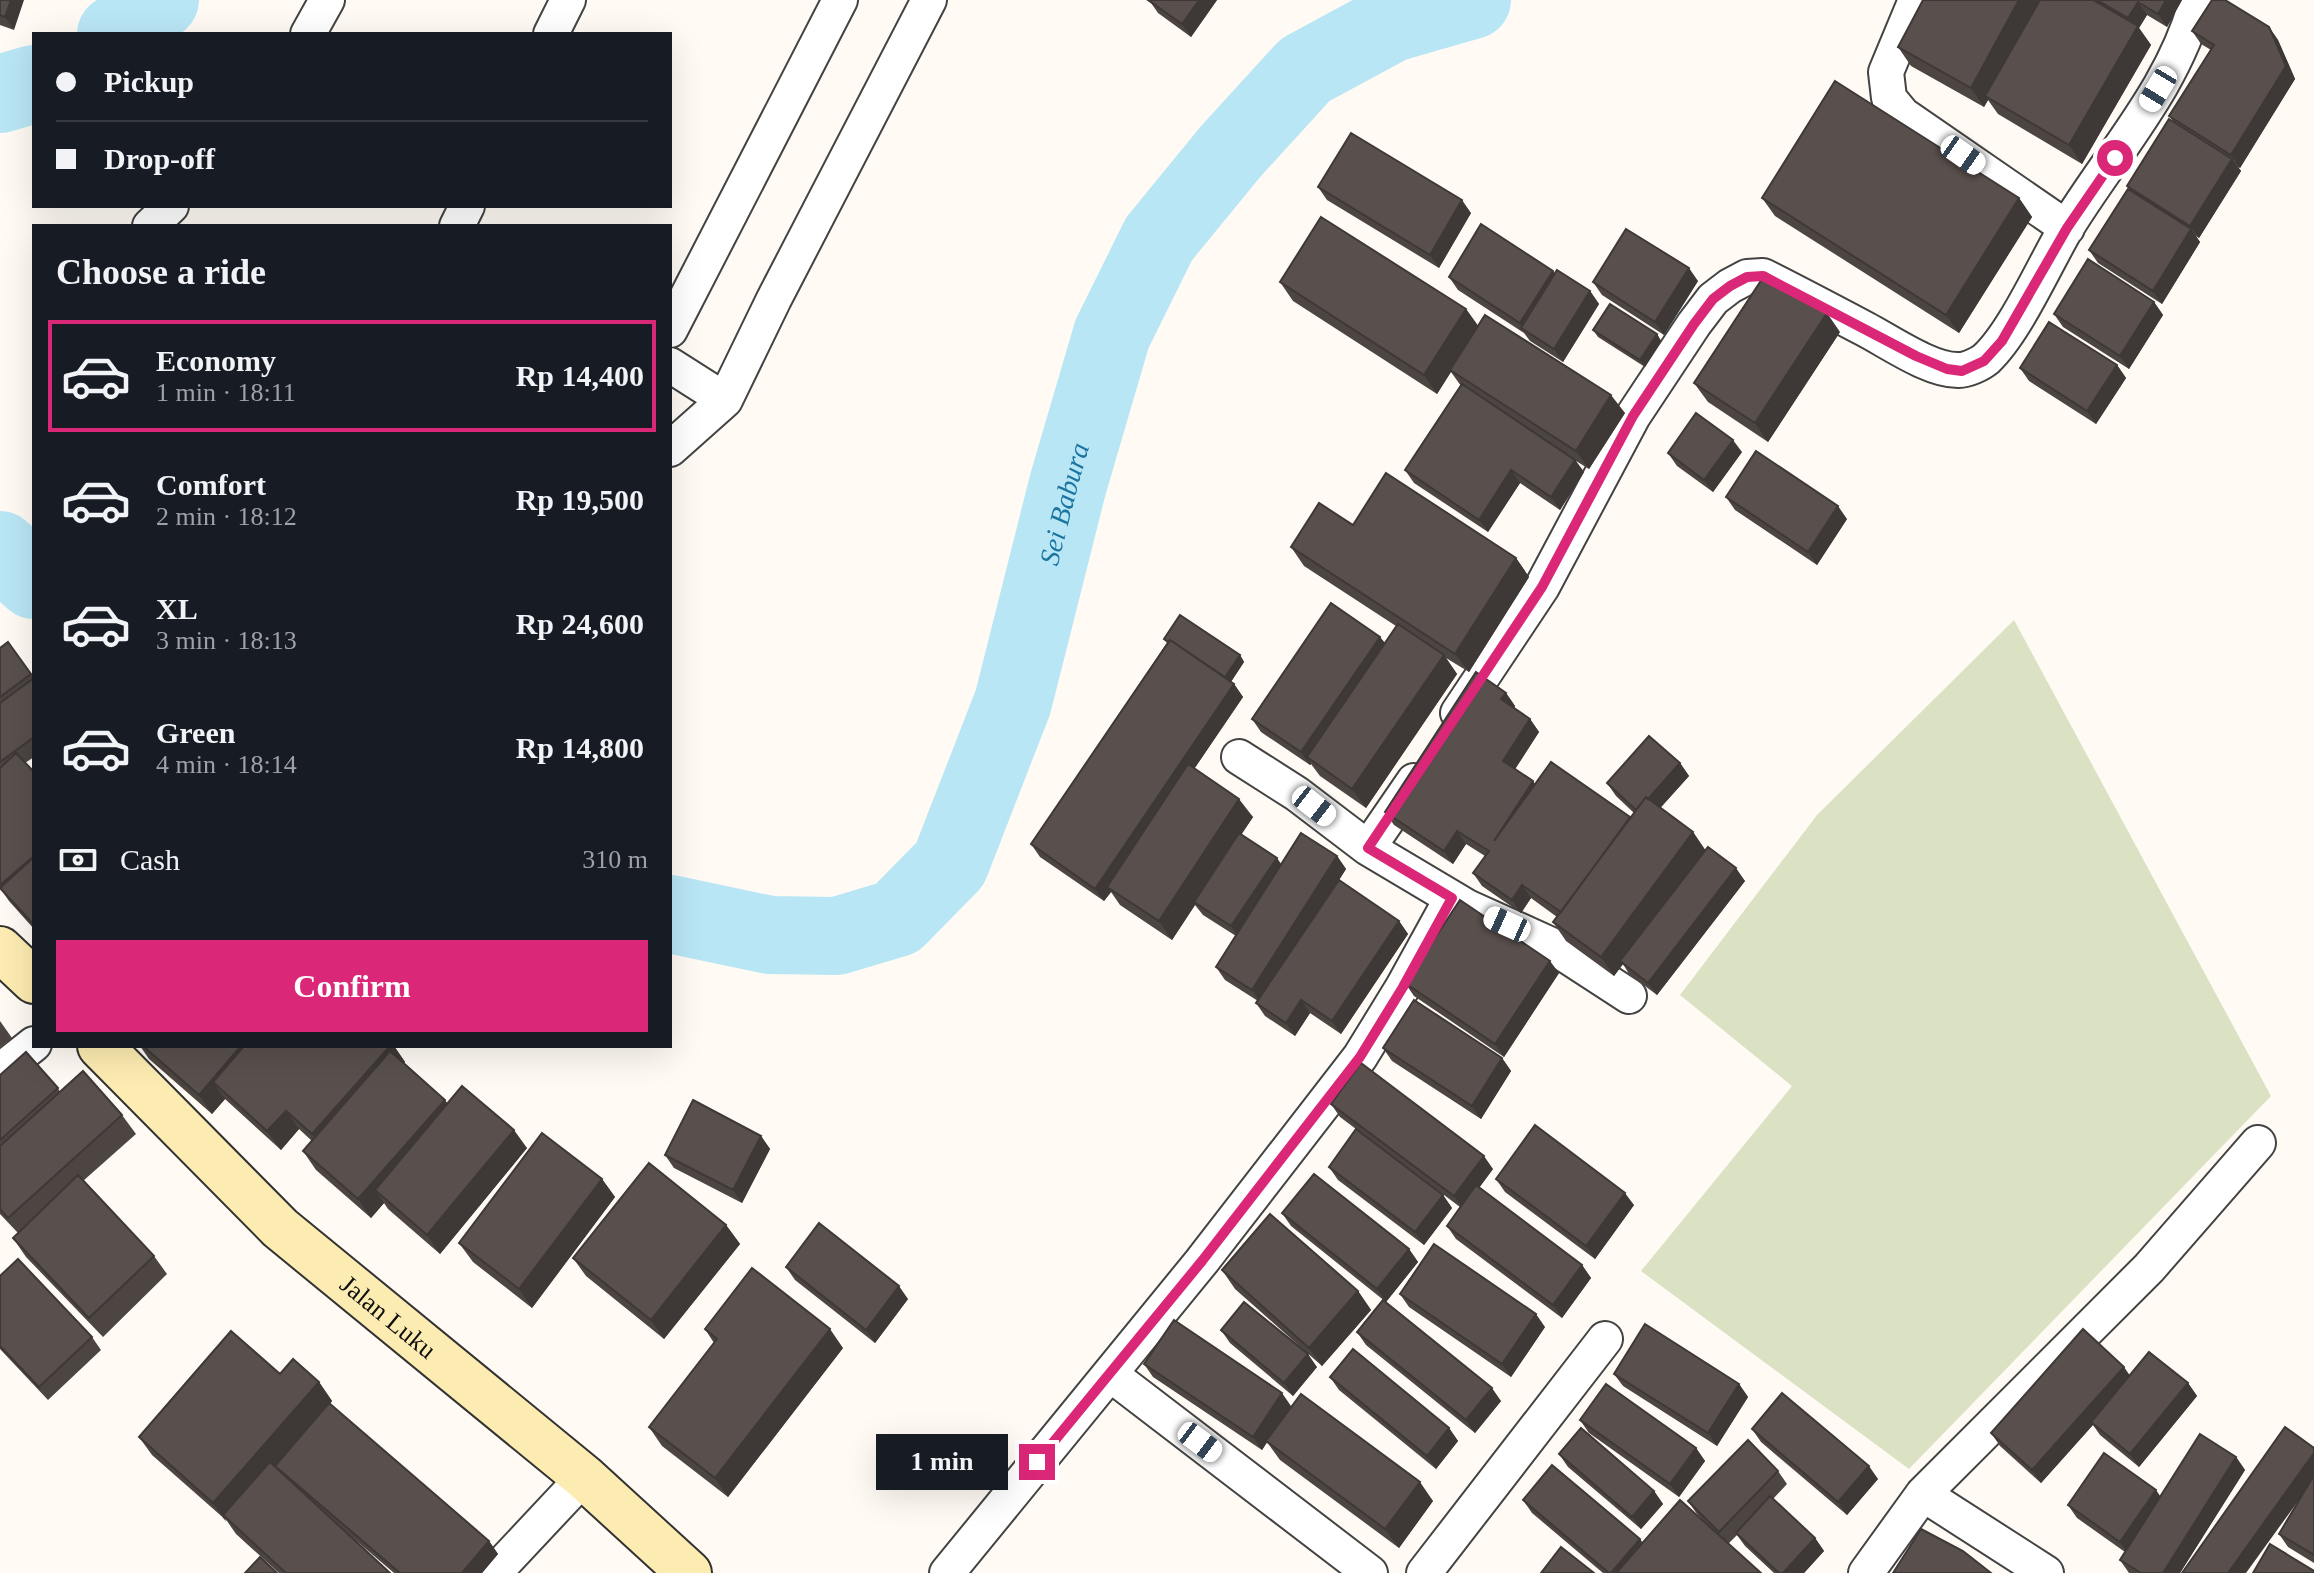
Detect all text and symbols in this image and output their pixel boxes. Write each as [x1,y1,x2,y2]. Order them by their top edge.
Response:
car [2135,62,2181,116]
text: Pickup [104,65,194,98]
car [1936,131,1990,179]
route start [2097,140,2133,176]
text: Drop-off [104,142,215,175]
text: Choose a ride [56,252,266,292]
icon: car [60,340,132,412]
text: Economy [156,344,276,377]
text: Rp 14,400 [516,359,644,392]
text: 1 min · 18:11 [156,378,296,407]
water label: Sei Babura [1033,439,1095,568]
icon: car [60,464,132,536]
text: Comfort [156,468,266,501]
text: Rp 19,500 [516,483,644,516]
text: 2 min · 18:12 [156,502,297,531]
icon: car [60,588,132,660]
text: XL [156,592,198,625]
text: Rp 24,600 [516,607,644,640]
text: 3 min · 18:13 [156,626,297,655]
icon: car [60,712,132,784]
text: Green [156,716,235,749]
text: Rp 14,800 [516,731,644,764]
text: 4 min · 18:14 [156,750,297,779]
car [1288,782,1340,830]
icon: cash [56,838,100,882]
text: Cash [120,843,180,876]
text: 310 m [582,845,648,874]
car [1480,903,1534,945]
button: Confirm [56,940,648,1032]
street label: Jalan Luku [334,1270,442,1365]
car [1174,1418,1226,1466]
callout: 1 min [877,1434,1009,1490]
route end [1019,1444,1055,1480]
text: 1 min [911,1447,973,1476]

